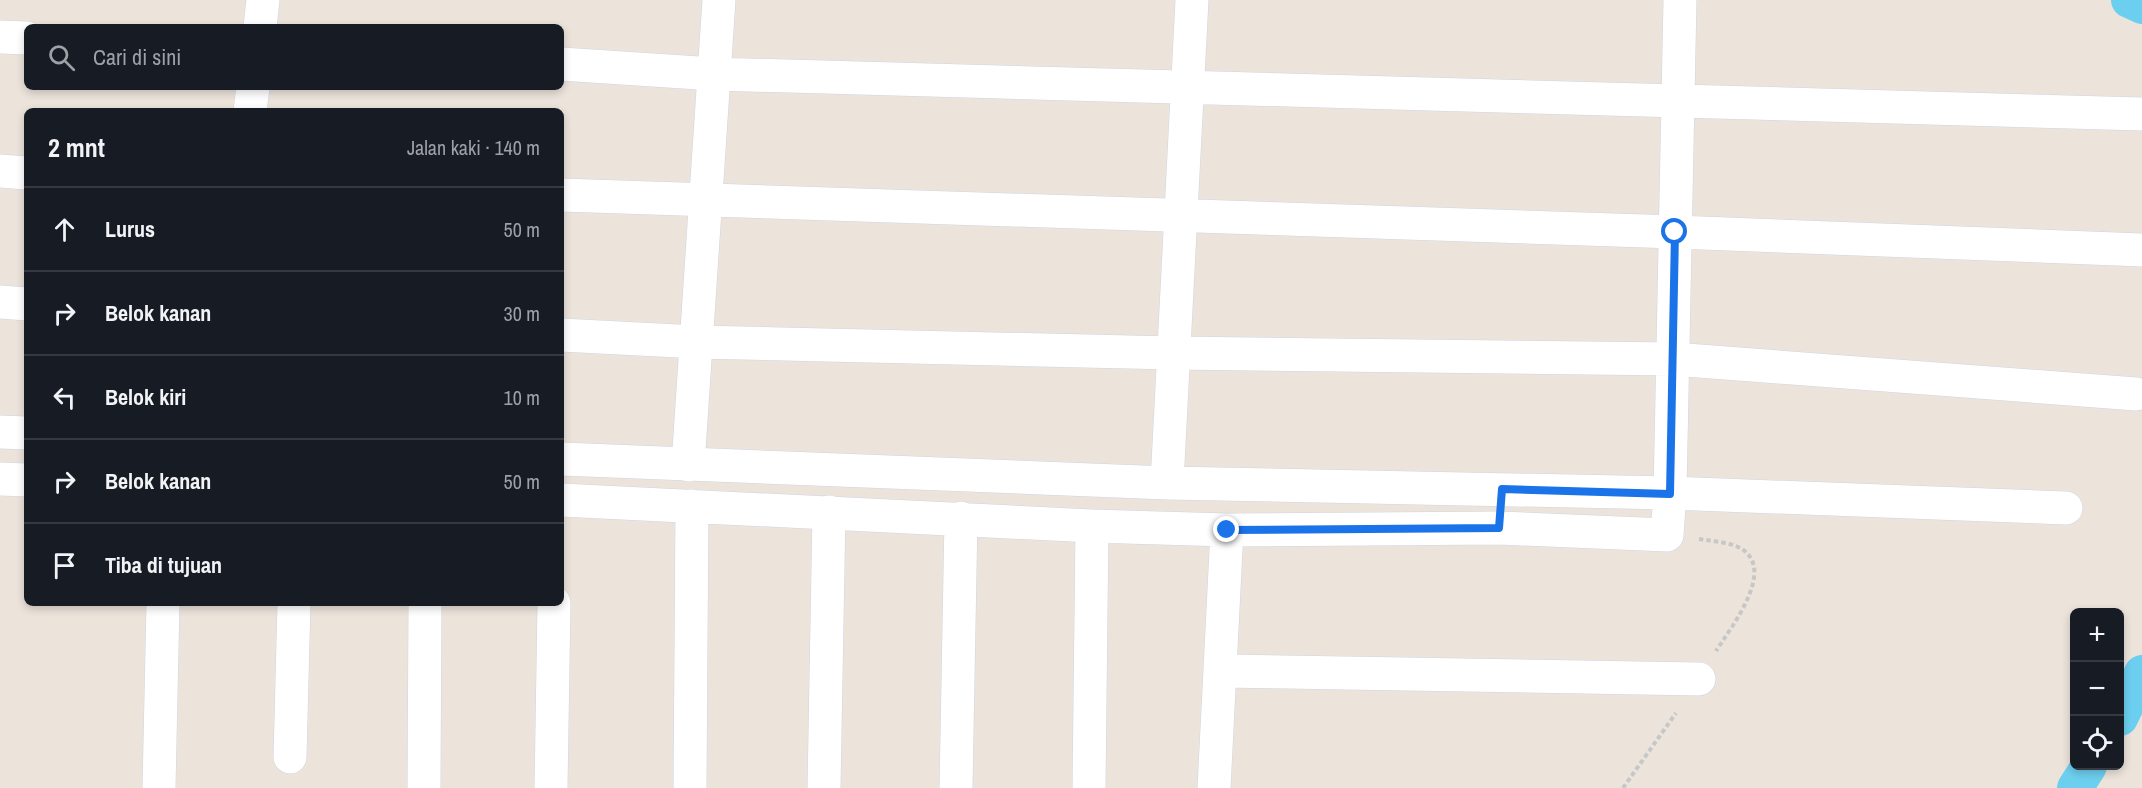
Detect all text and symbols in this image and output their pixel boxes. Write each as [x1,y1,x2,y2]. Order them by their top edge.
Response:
search box [24,24,564,90]
icon: search [45,41,78,74]
text: Cari di sini [93,42,181,72]
text: 2 mnt [48,130,105,165]
text: Jalan kaki · 140 m [407,134,540,161]
icon: ahead [48,213,81,246]
text: Lurus [105,214,155,244]
text: 50 m [504,216,540,243]
route start [1661,218,1687,244]
icon: right [48,297,81,330]
text: Belok kanan [105,298,211,328]
text: 30 m [504,300,540,327]
icon: left [48,381,81,414]
text: Belok kiri [105,382,186,412]
text: 10 m [504,384,540,411]
icon: right [48,465,81,498]
text: Belok kanan [105,466,211,496]
text: 50 m [504,468,540,495]
route end [1213,516,1239,542]
icon: arrive [48,549,81,582]
text: Tiba di tujuan [105,550,222,580]
map controls [2070,608,2124,770]
button: + [2070,608,2124,662]
button: − [2070,662,2124,716]
button: locate [2070,716,2124,770]

